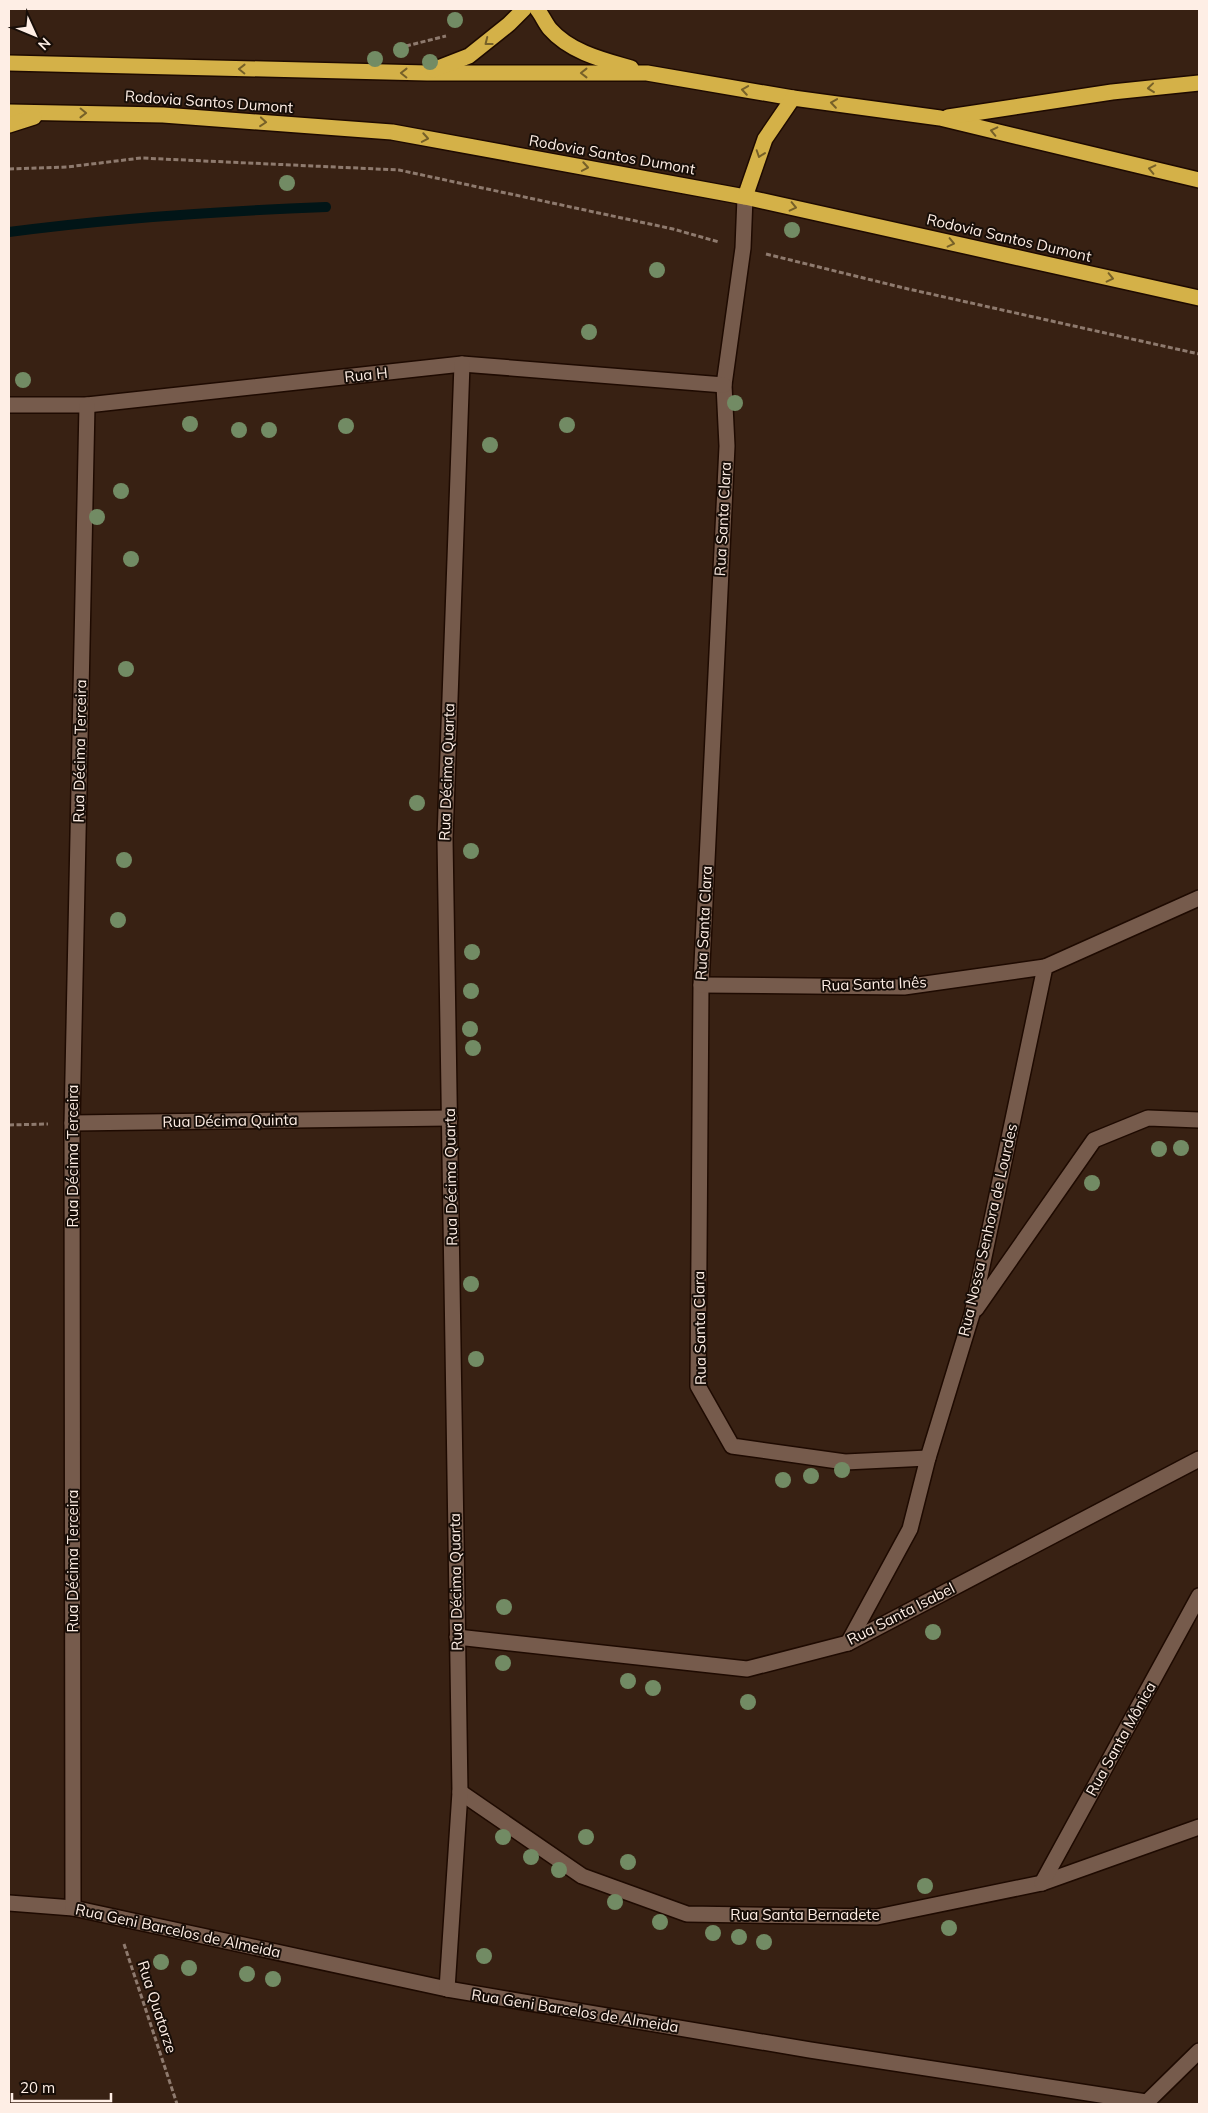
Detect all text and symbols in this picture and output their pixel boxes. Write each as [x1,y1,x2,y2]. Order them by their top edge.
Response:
north arrow [10,10,60,60]
text: N [34,34,54,54]
one-way arrow [485,36,494,44]
one-way arrow [237,64,245,74]
one-way arrow [400,67,408,78]
one-way arrow [580,68,588,78]
one-way arrow [1146,83,1154,94]
one-way arrow [741,85,750,95]
street label: Rodovia Santos Dumont [124,86,294,117]
one-way arrow [830,99,838,109]
one-way arrow [80,108,88,118]
one-way arrow [259,117,267,128]
one-way arrow [989,126,998,137]
street label: Rodovia Santos Dumont [527,131,697,178]
one-way arrow [420,133,429,143]
one-way arrow [756,150,766,158]
one-way arrow [580,162,589,172]
one-way arrow [1147,164,1156,175]
one-way arrow [788,202,797,212]
street label: Rodovia Santos Dumont [925,209,1093,266]
one-way arrow [947,237,956,248]
one-way arrow [1105,273,1114,283]
street label: Rua H [343,363,389,386]
street label: Rua Santa Clara [710,461,735,577]
street label: Rua Décima Terceira [69,679,90,823]
street label: Rua Décima Quarta [435,703,458,841]
street label: Rua Santa Clara [691,865,716,981]
street label: Rua Santa Inês [821,972,927,995]
street label: Rua Décima Terceira [63,1084,82,1228]
street label: Rua Décima Quarta [440,1108,461,1246]
street label: Rua Décima Quinta [162,1110,298,1131]
street label: Rua Nossa Senhora de Lourdes [954,1122,1021,1338]
street label: Rua Santa Clara [689,1271,710,1385]
street label: Rua Décima Terceira [63,1489,82,1633]
street label: Rua Décima Quarta [445,1513,466,1651]
street label: Rua Santa Isabel [844,1578,958,1649]
street label: Rua Santa Mônica [1081,1678,1160,1799]
street label: Rua Geni Barcelos de Almeida [74,1899,282,1962]
street label: Rua Santa Bernadete [730,1905,880,1924]
street label: Rua Quatorze [134,1958,181,2056]
street label: Rua Geni Barcelos de Almeida [470,1985,680,2036]
scale bar [12,2070,111,2102]
text: 20 m [20,2078,55,2097]

